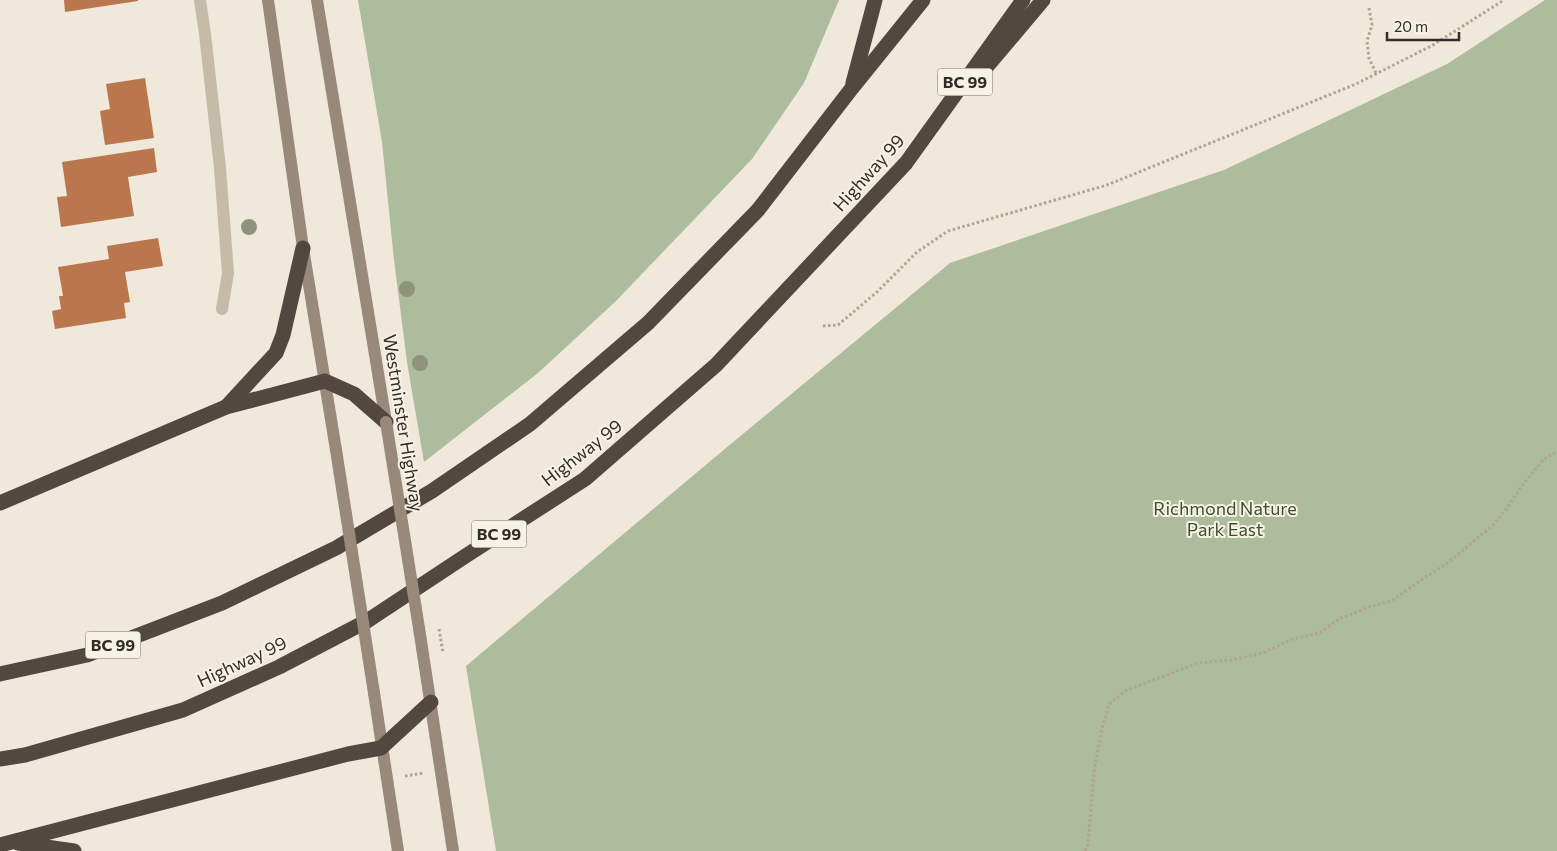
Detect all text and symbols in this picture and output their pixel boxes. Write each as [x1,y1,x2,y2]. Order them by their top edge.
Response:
scale bar [1387,10,1460,42]
text: 20 m [1394,17,1428,35]
road number: BC 99 [938,68,992,95]
street label: Highway 99 [828,129,909,215]
street label: Westminster Highway [379,333,429,513]
street label: Highway 99 [537,414,626,490]
park label: Richmond Nature Park East [1153,497,1297,540]
road number: BC 99 [472,520,526,548]
street label: Highway 99 [193,631,290,691]
road number: BC 99 [86,632,140,658]

